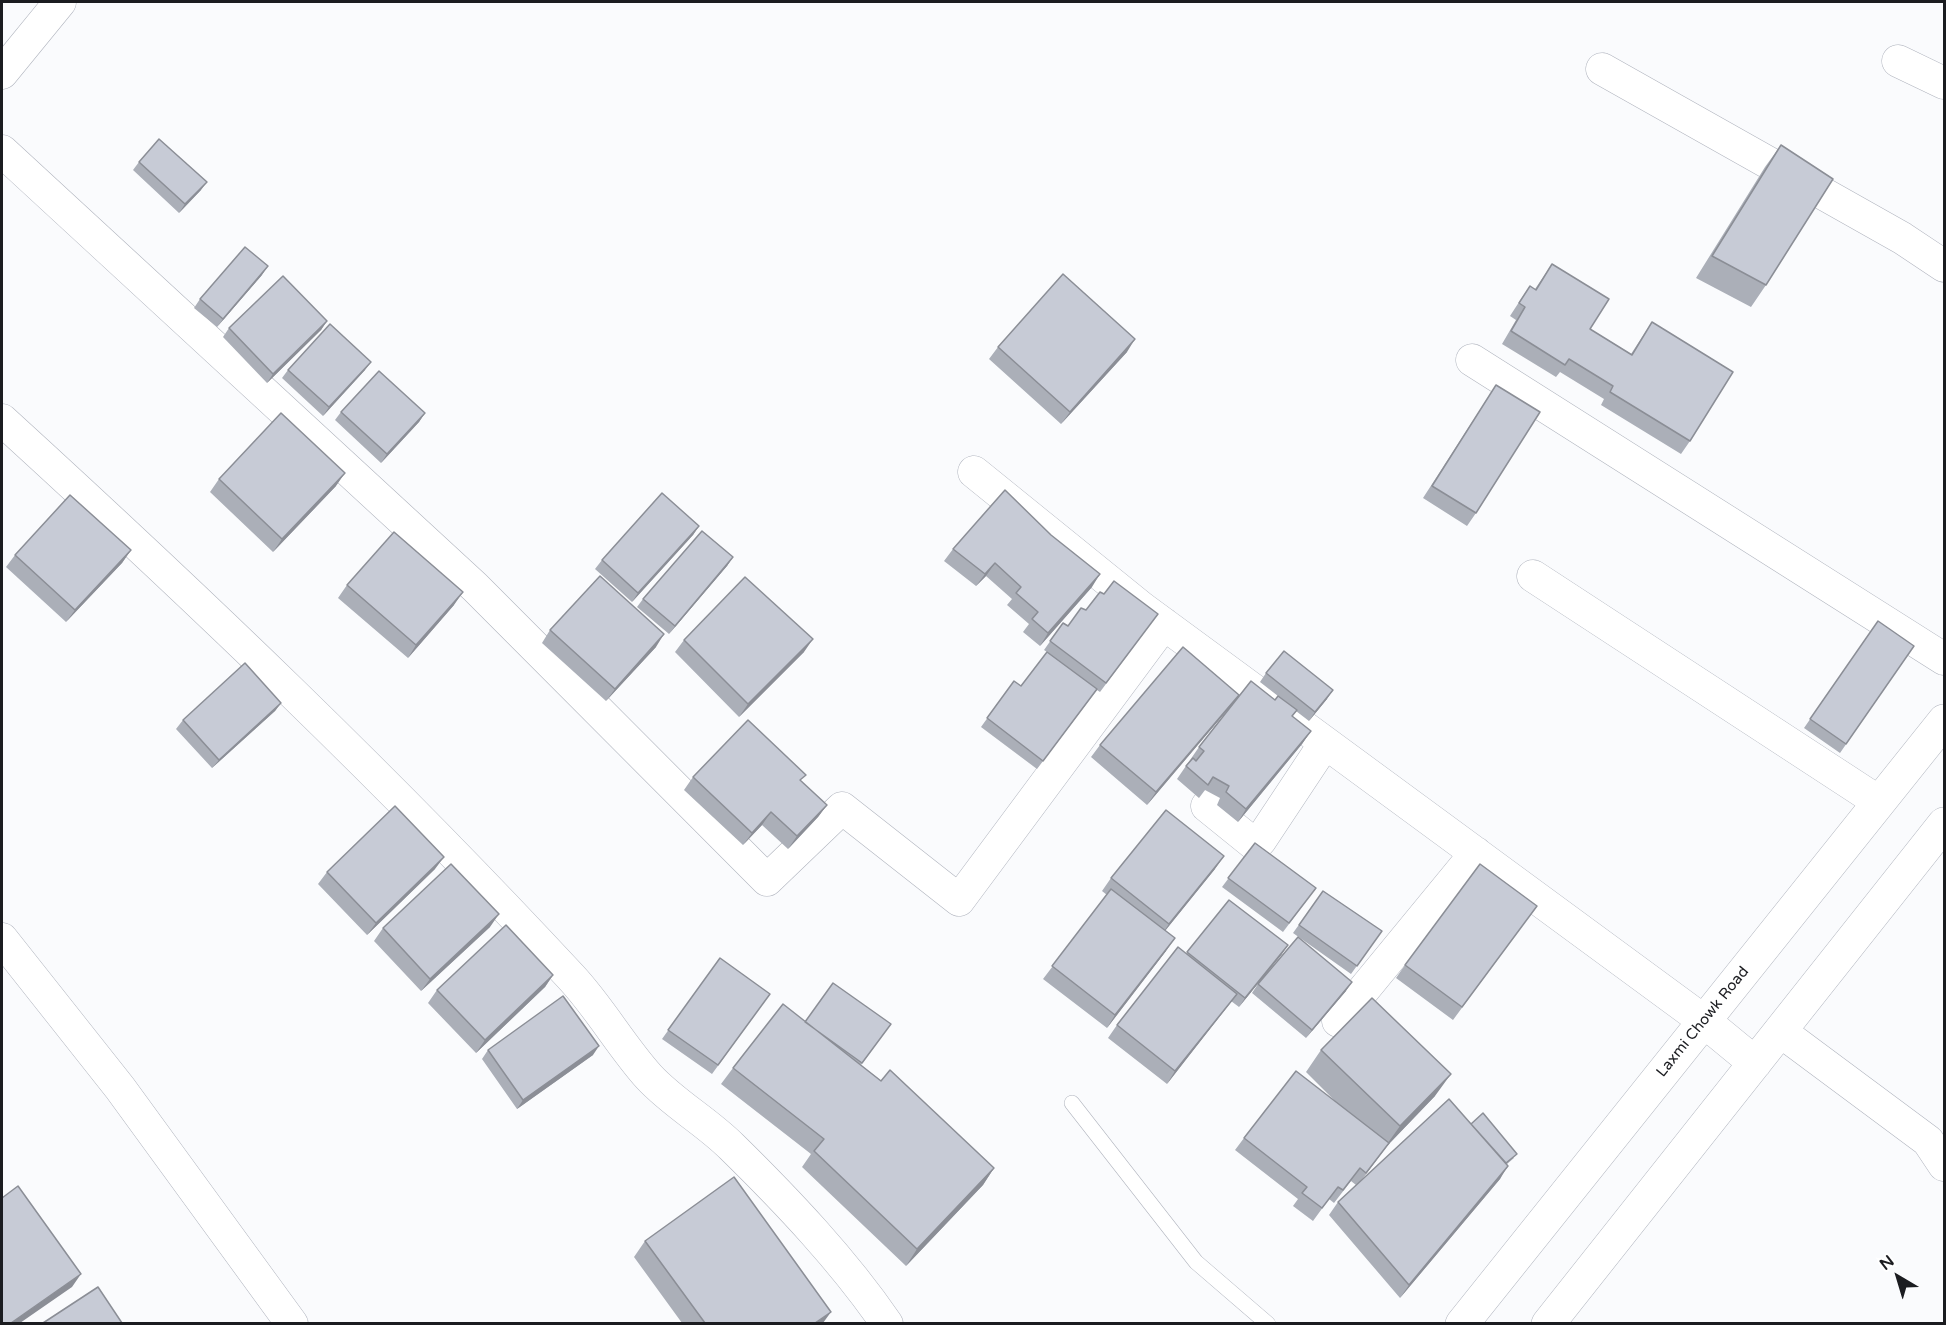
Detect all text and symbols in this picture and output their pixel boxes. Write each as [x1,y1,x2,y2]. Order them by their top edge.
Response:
street label: Laxmi Chowk Road [1653,963,1753,1081]
north arrow [1868,1247,1928,1307]
text: N [1876,1251,1898,1275]

